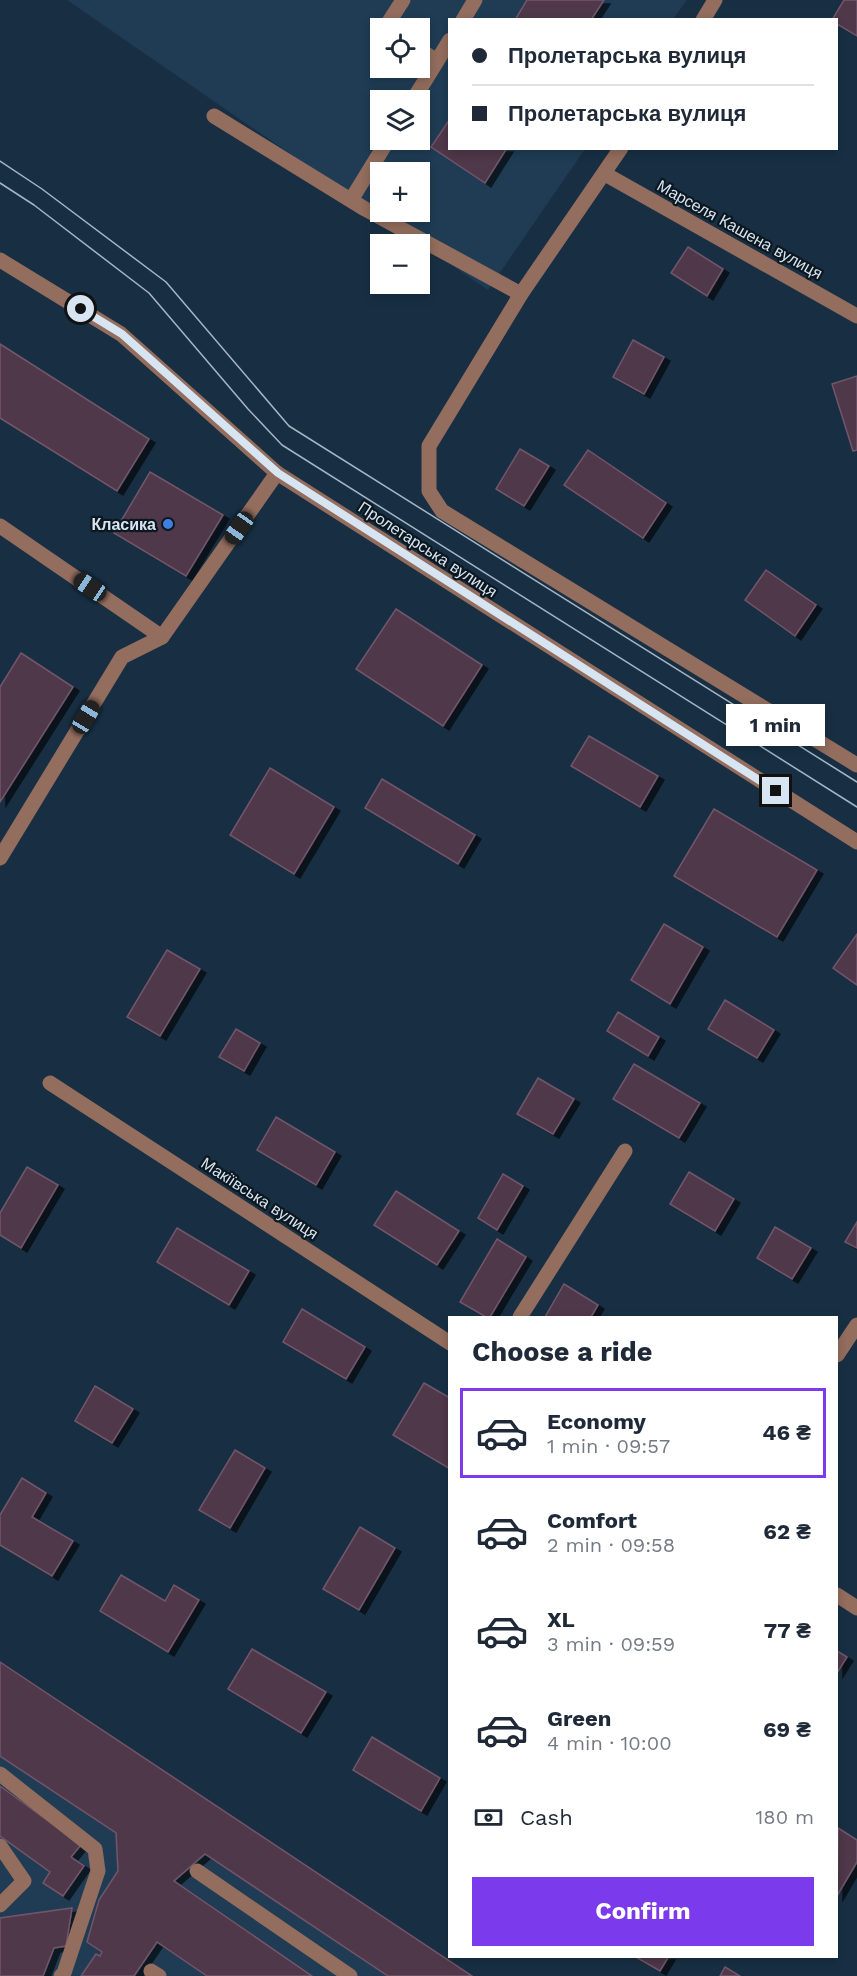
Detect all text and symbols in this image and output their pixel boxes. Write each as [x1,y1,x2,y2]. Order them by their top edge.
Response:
map controls [370,18,430,294]
button: locate [370,18,430,78]
text: Пролетарська вулиця [508,43,746,68]
button: layers [370,90,430,150]
text: Пролетарська вулиця [508,101,746,126]
button: + [370,162,430,222]
street label: Марселя Кашена вулиця [654,176,826,283]
button: − [370,234,430,294]
route start [67,295,94,322]
street label: Пролетарська вулиця [355,497,501,601]
car [221,508,257,548]
place label: Класика [92,515,156,534]
marker: Класика [161,517,175,531]
car [70,569,110,605]
car [69,697,103,737]
callout: 1 min [726,704,826,746]
text: 1 min [750,713,801,737]
route end [762,777,789,804]
street label: Макіївська вулиця [198,1154,322,1243]
text: Choose a ride [472,1336,652,1368]
icon: car [475,1406,529,1460]
text: Economy [547,1409,646,1434]
text: 46 ₴ [762,1420,811,1445]
text: 1 min · 09:57 [547,1434,670,1458]
icon: car [475,1505,529,1559]
text: Comfort [547,1508,637,1533]
text: 62 ₴ [763,1519,811,1544]
text: 2 min · 09:58 [547,1533,675,1557]
icon: car [475,1604,529,1658]
text: XL [547,1607,575,1632]
text: 77 ₴ [764,1618,811,1643]
text: 3 min · 09:59 [547,1632,675,1656]
icon: car [475,1703,529,1757]
text: Green [547,1706,611,1731]
text: 69 ₴ [763,1717,811,1742]
text: 4 min · 10:00 [547,1731,672,1755]
icon: cash [472,1801,505,1834]
text: Cash [520,1805,573,1830]
text: 180 m [756,1805,814,1829]
button: Confirm [472,1877,814,1946]

